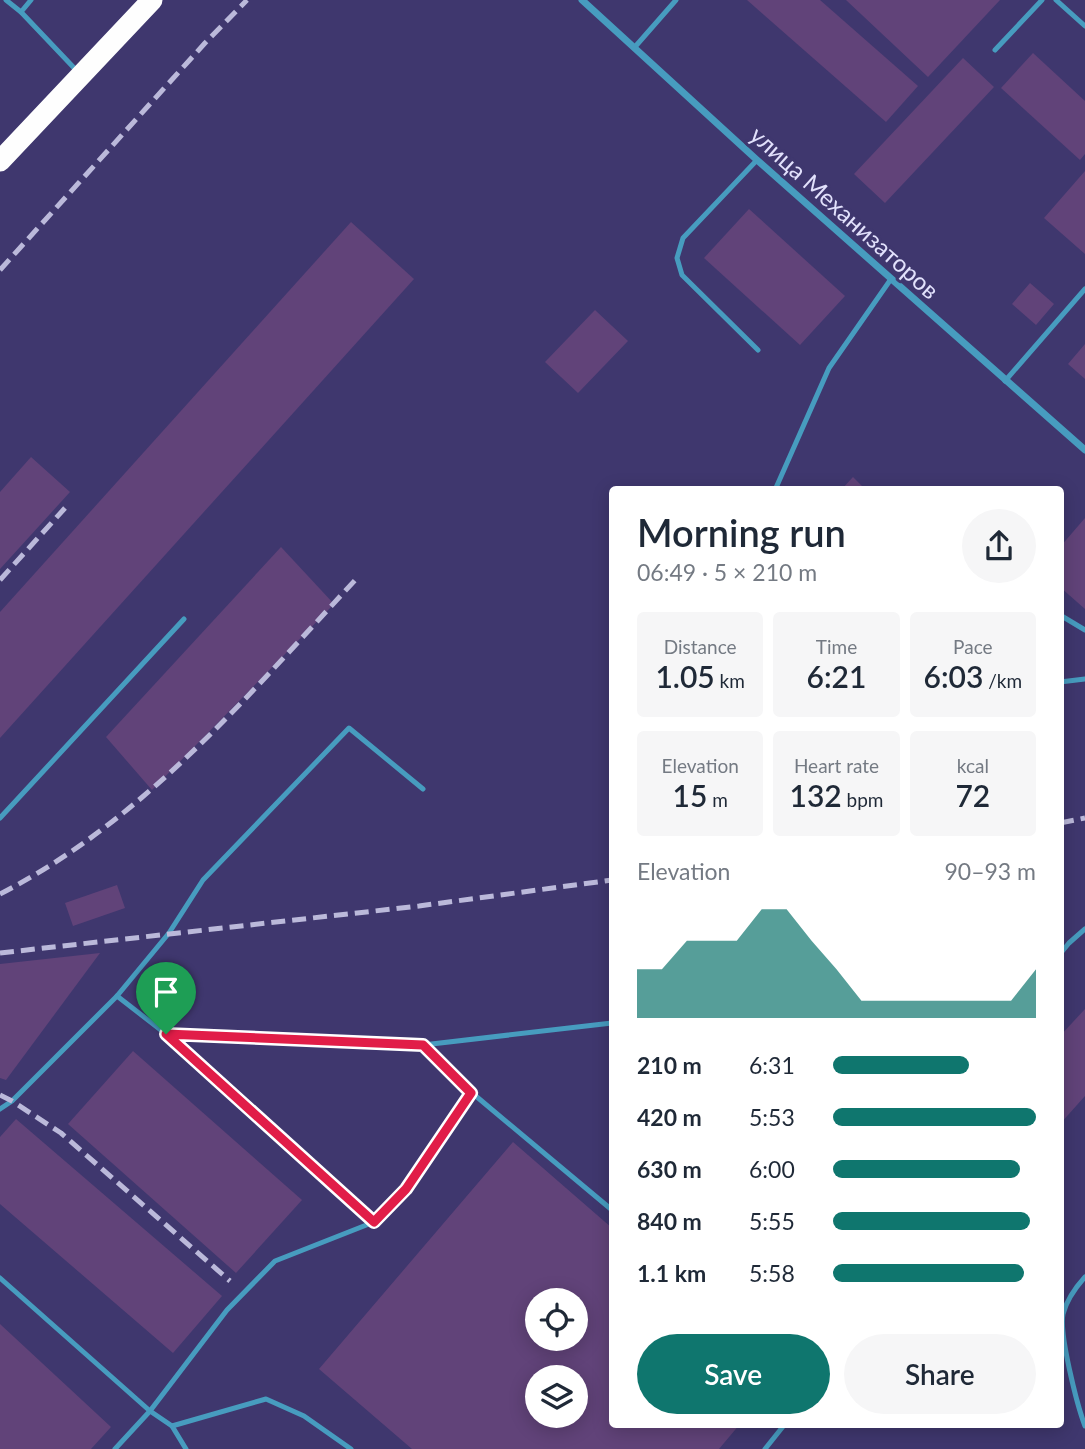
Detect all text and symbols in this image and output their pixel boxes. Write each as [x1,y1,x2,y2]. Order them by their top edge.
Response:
street label: улица Механизаторов [745,120,945,304]
text: Morning run [637,509,846,555]
button: share [962,509,1036,583]
text: 06:49 · 5 × 210 m [637,558,817,586]
text: Distance [664,635,737,658]
text: Time [816,635,857,658]
text: Pace [953,635,993,658]
text: 1.05 [655,658,715,694]
text: 6:21 [807,658,866,694]
text: 6:03 [924,658,983,694]
text: km [715,669,745,692]
text: /km [983,669,1022,692]
text: Elevation [662,754,739,777]
text: Heart rate [794,754,879,777]
text: kcal [957,754,989,777]
text: 15 [673,777,707,813]
text: 132 [790,777,842,813]
text: 72 [955,777,990,813]
text: m [707,788,728,811]
text: bpm [842,788,883,811]
text: Elevation [637,857,730,885]
text: 90–93 m [944,857,1036,885]
pin [136,962,196,1034]
icon: arrive [147,973,185,1011]
text: 210 m [637,1051,702,1079]
text: 6:31 [749,1051,795,1079]
text: 420 m [637,1103,702,1131]
text: 5:53 [749,1103,795,1131]
text: 630 m [637,1155,702,1183]
text: 6:00 [749,1155,795,1183]
text: 840 m [637,1207,702,1235]
text: 5:55 [749,1207,795,1235]
text: 1.1 km [637,1259,706,1287]
text: 5:58 [749,1259,795,1287]
map controls [525,1288,588,1428]
button: locate [525,1288,588,1351]
button: Save [637,1334,830,1414]
button: Share [844,1334,1036,1414]
button: layers [525,1365,588,1428]

